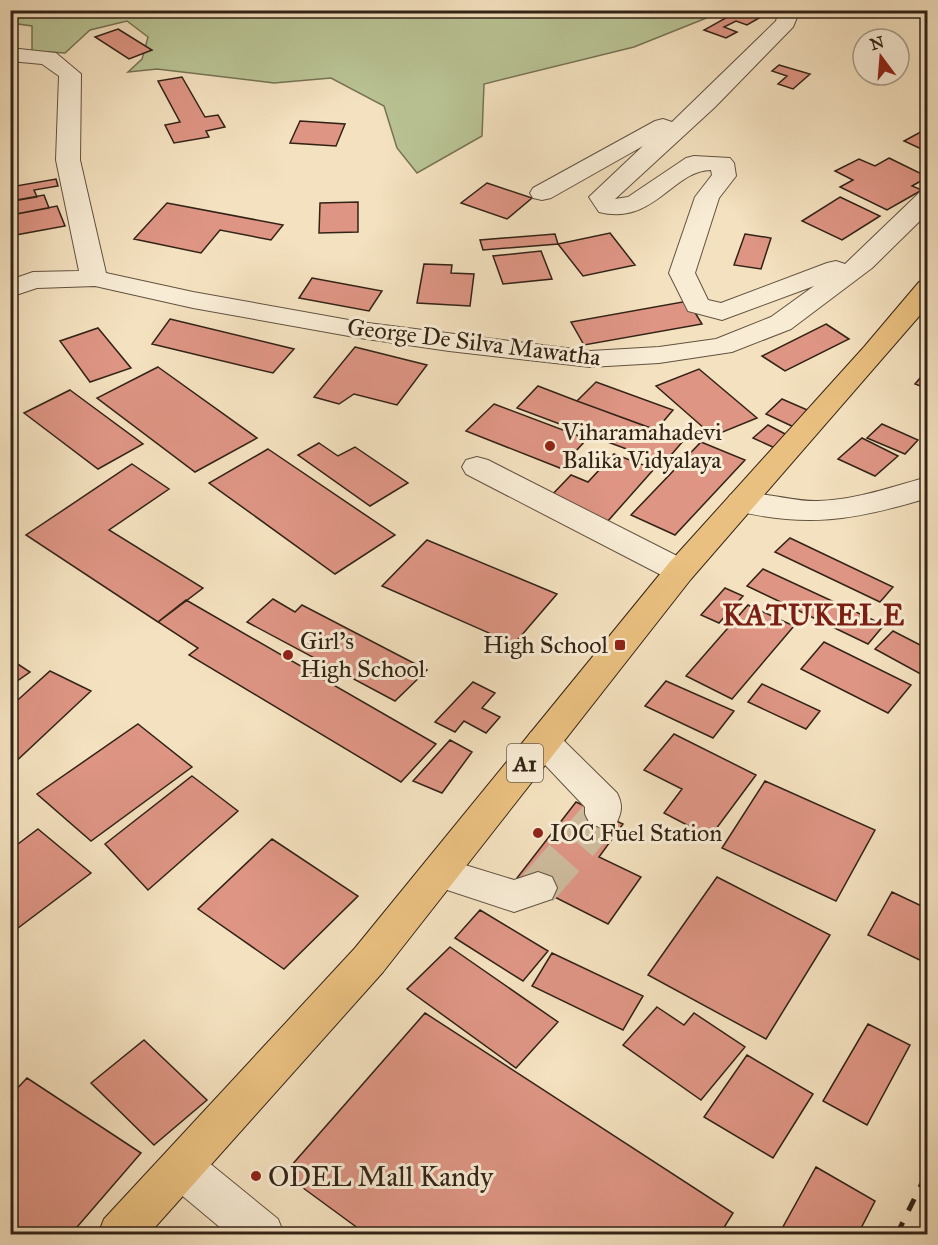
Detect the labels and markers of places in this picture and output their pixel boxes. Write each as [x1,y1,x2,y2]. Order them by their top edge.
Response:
place label: Viharamahadevi Balika Vidyalaya [561,417,722,475]
marker: Viharamahadevi Balika Vidyalaya [543,439,557,453]
place label: Girl's High School [300,626,426,684]
place label: High School [483,630,609,660]
marker: High School [613,638,627,652]
marker: Girl's High School [281,648,295,662]
place label: IOC Fuel Station [550,818,722,848]
marker: IOC Fuel Station [531,826,545,840]
place label: ODEL Mall Kandy [268,1159,494,1194]
marker: ODEL Mall Kandy [249,1169,263,1183]

